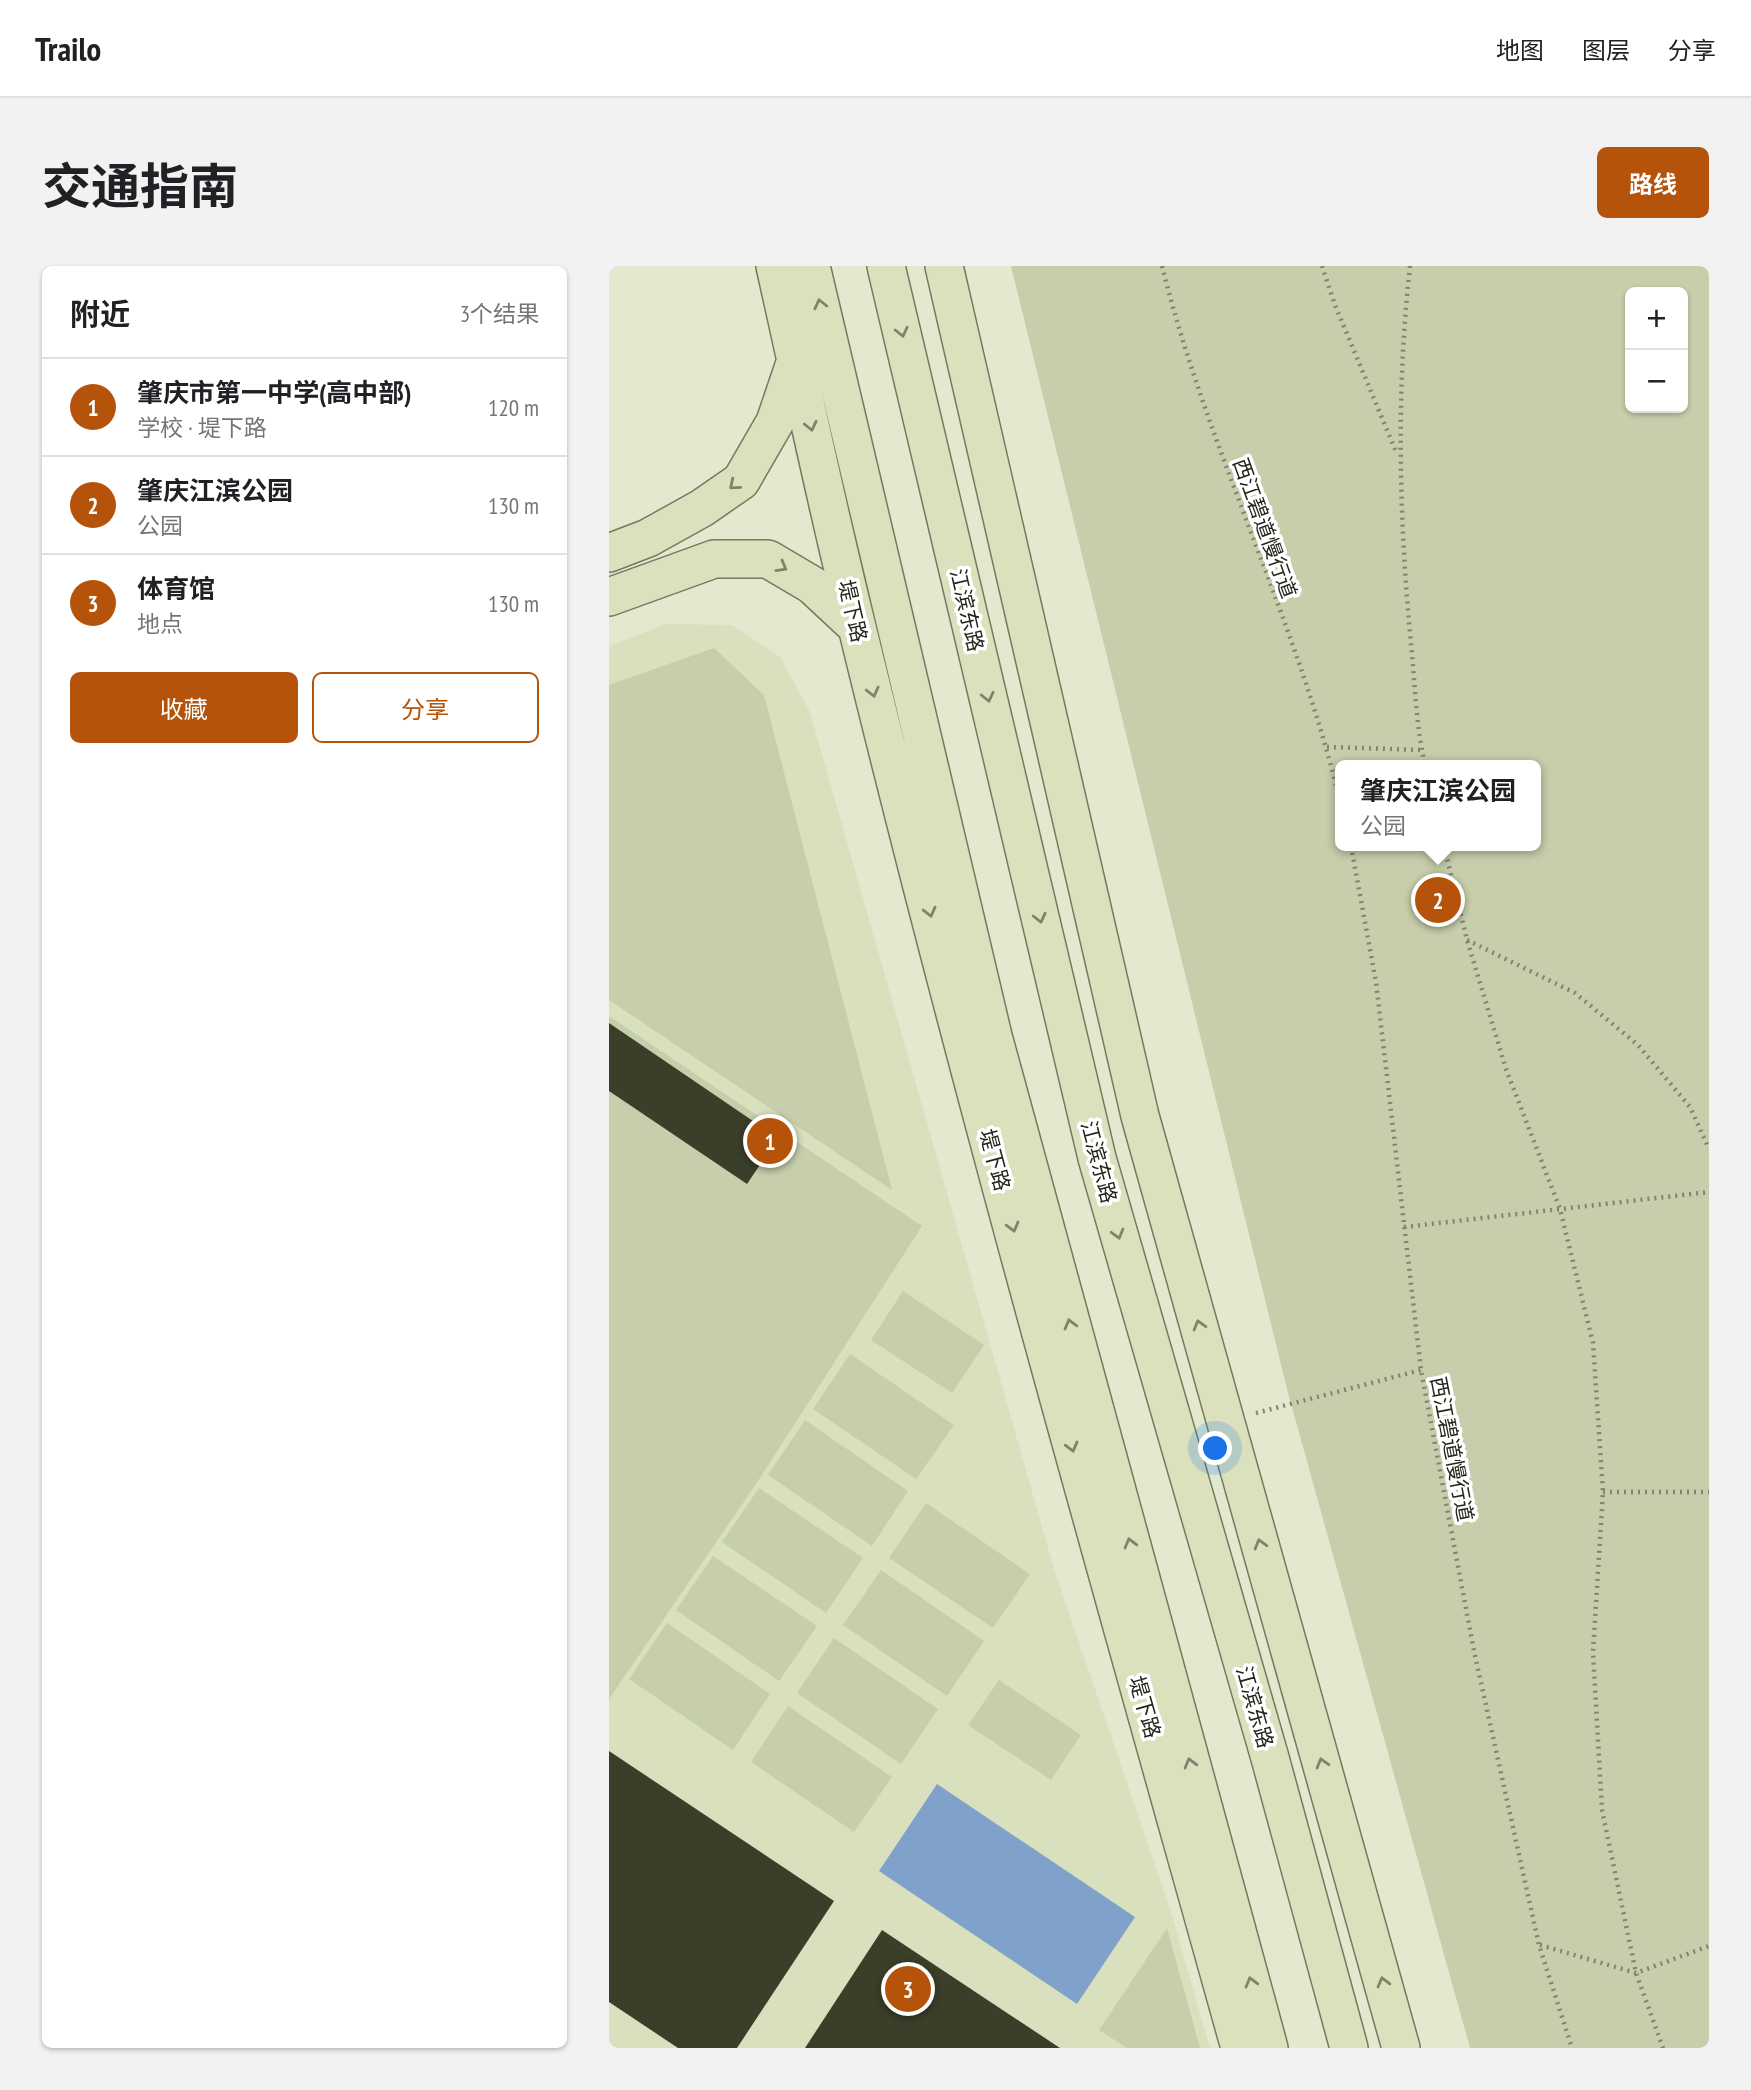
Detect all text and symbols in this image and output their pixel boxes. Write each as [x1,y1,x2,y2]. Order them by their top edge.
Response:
text: Trailo [35,27,101,70]
text: 地图 [1496,35,1544,66]
text: 图层 [1582,35,1630,66]
text: 分享 [1668,35,1716,66]
button: 路线 [1597,147,1709,218]
text: 交通指南 [42,154,238,218]
map controls [1625,287,1688,413]
button: + [1625,287,1688,350]
text: 附近 [70,294,130,333]
one-way arrow [814,298,828,310]
text: 3个结果 [460,299,539,328]
one-way arrow [893,326,908,338]
button: − [1625,350,1688,413]
text: 肇庆市第一中学(高中部) [137,376,411,409]
text: 1 [88,393,99,422]
text: 120 m [488,393,539,422]
text: 学校 · 堤下路 [137,413,267,442]
one-way arrow [803,420,818,432]
street label: 西江碧道慢行道 [1227,454,1303,602]
text: 肇庆江滨公园 [137,474,293,507]
one-way arrow [729,476,742,489]
text: 2 [88,491,99,520]
text: 130 m [488,491,539,520]
text: 公园 [137,511,183,540]
one-way arrow [774,559,787,572]
street label: 江滨东路 [944,566,990,654]
text: 体育馆 [137,572,215,605]
street label: 堤下路 [833,577,873,645]
text: 3 [88,589,99,618]
text: 130 m [488,589,539,618]
text: 地点 [137,609,183,638]
button: 收藏 [70,672,298,743]
button: 分享 [312,672,539,743]
one-way arrow [865,686,880,698]
one-way arrow [979,691,994,703]
popup [1335,760,1541,851]
text: 肇庆江滨公园 [1360,774,1516,807]
text: 公园 [1360,811,1406,840]
pin: 2 [1415,874,1461,926]
one-way arrow [922,906,936,918]
one-way arrow [1032,912,1046,924]
pin: 1 [747,1115,793,1167]
street label: 江滨东路 [1075,1118,1123,1206]
street label: 堤下路 [974,1126,1016,1194]
one-way arrow [1005,1221,1019,1233]
one-way arrow [1110,1228,1124,1240]
one-way arrow [1064,1318,1079,1330]
one-way arrow [1192,1319,1207,1331]
street label: 西江碧道慢行道 [1425,1374,1479,1524]
your location [1198,1431,1232,1465]
one-way arrow [1064,1441,1079,1453]
one-way arrow [1124,1538,1138,1550]
one-way arrow [1254,1538,1269,1550]
street label: 江滨东路 [1230,1663,1280,1751]
street label: 堤下路 [1123,1673,1167,1741]
one-way arrow [1184,1757,1199,1769]
one-way arrow [1316,1757,1330,1769]
pin: 3 [885,1963,931,2015]
one-way arrow [1244,1976,1259,1988]
one-way arrow [1376,1976,1391,1988]

